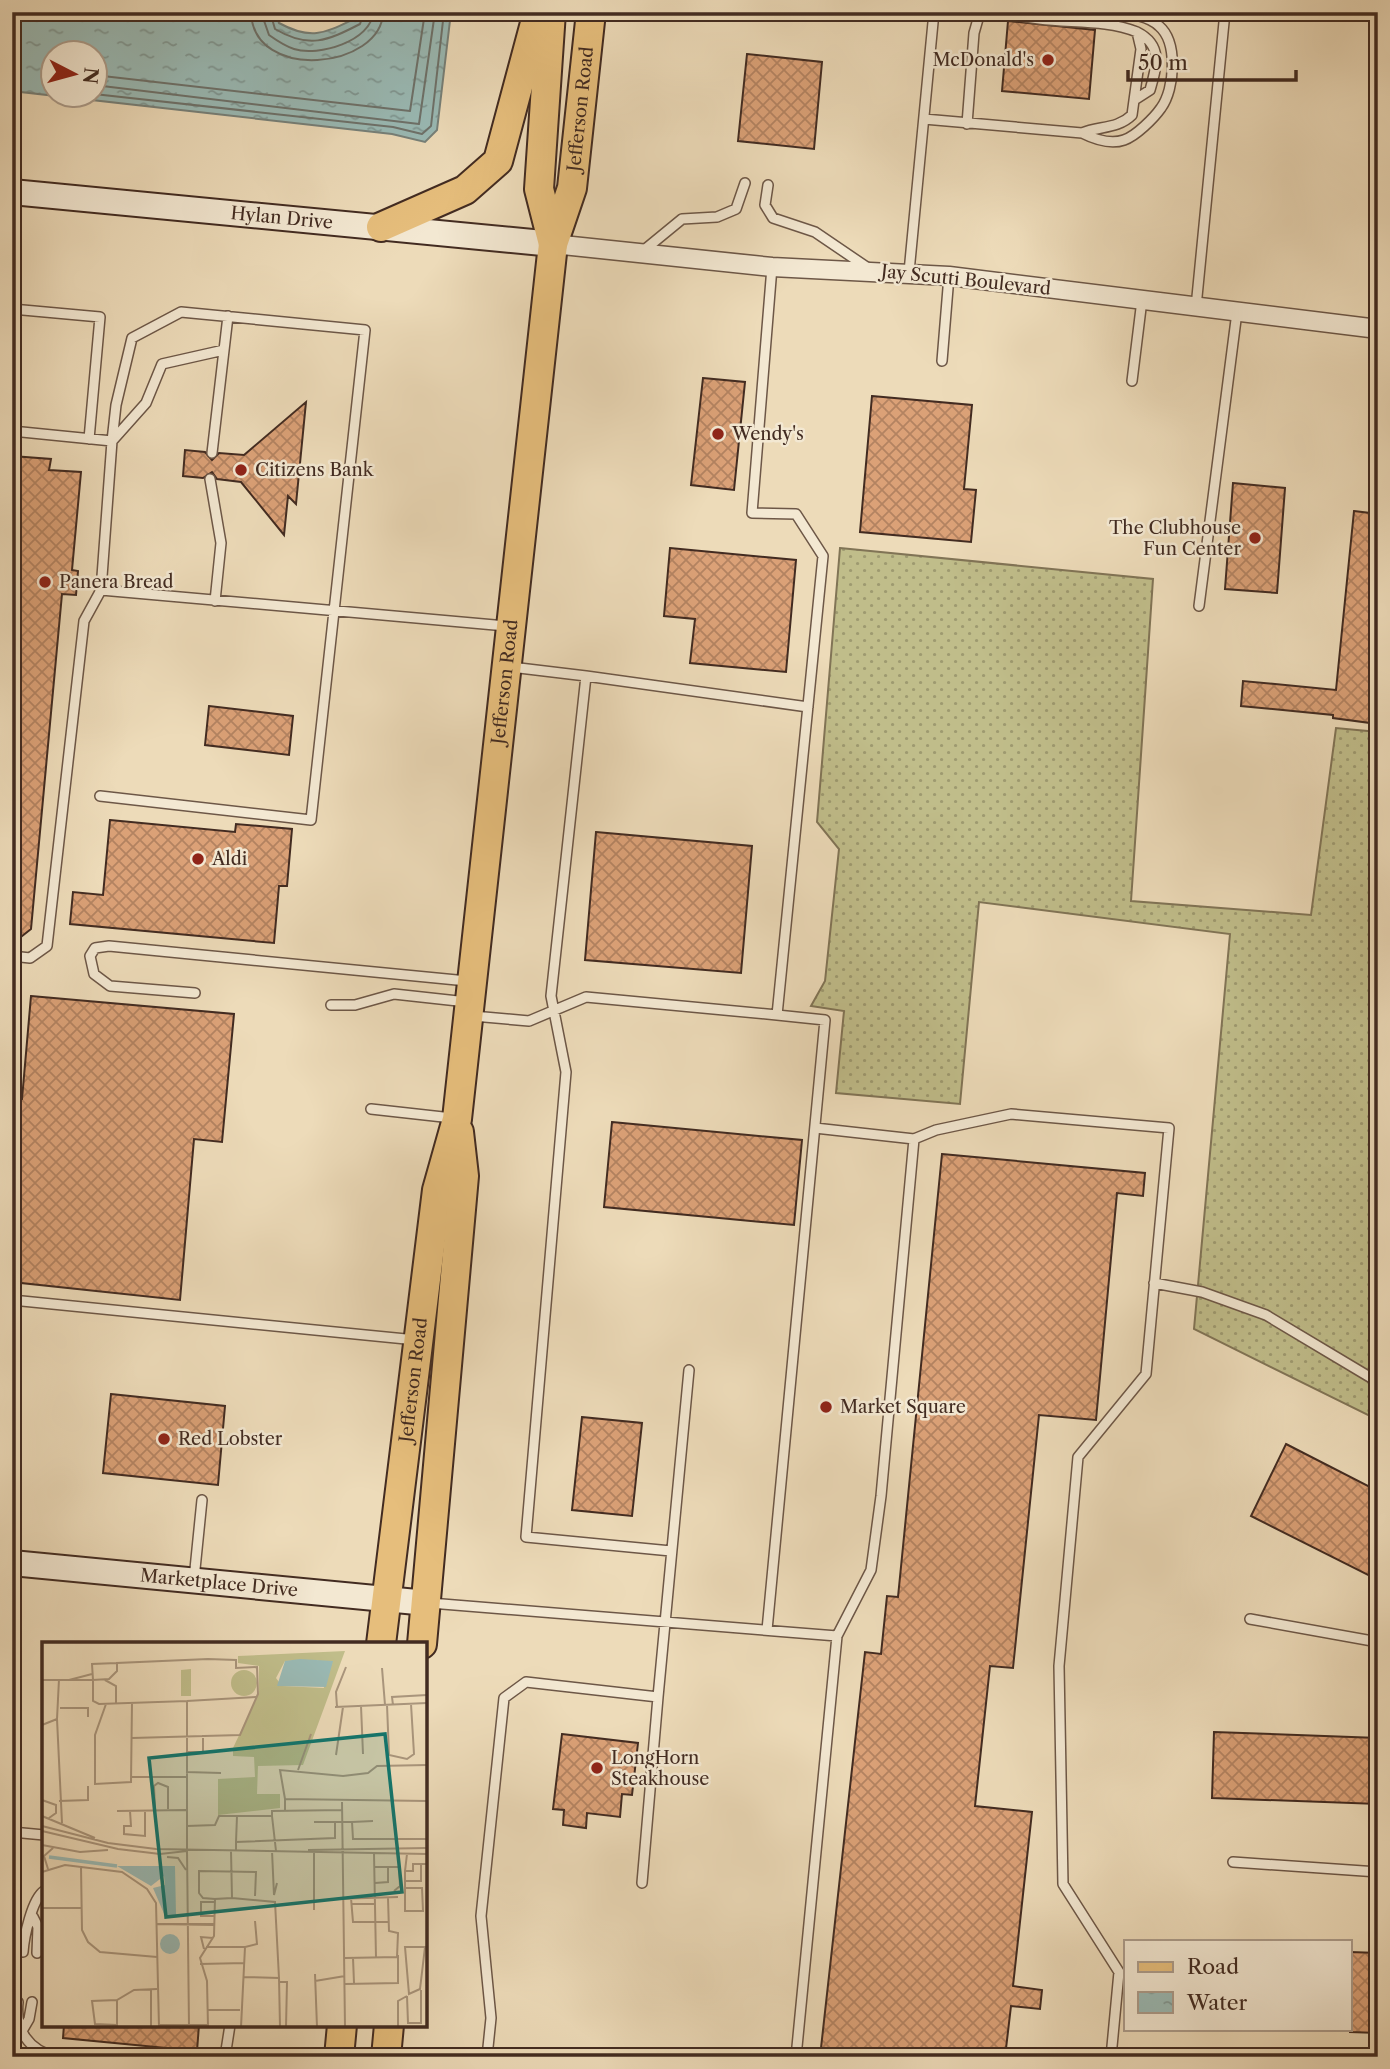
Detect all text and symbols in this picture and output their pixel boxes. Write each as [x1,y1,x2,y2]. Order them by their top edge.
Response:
north arrow [38,38,108,108]
scale bar [1128,38,1296,82]
street label: Jefferson Road [563,45,598,176]
place label: McDonald's [933,49,1034,71]
text: 50 m [1138,50,1188,75]
marker: McDonald's [1040,52,1056,68]
text: N [78,66,103,85]
street label: Hylan Drive [230,202,334,234]
street label: Jay Scutti Boulevard [877,260,1052,300]
place label: Wendy's [731,423,804,445]
marker: Wendy's [710,426,726,442]
place label: Citizens Bank [255,459,375,481]
marker: Citizens Bank [233,462,249,478]
place label: The Clubhouse Fun Center [1109,517,1241,560]
marker: The Clubhouse Fun Center [1247,530,1263,546]
place label: Panera Bread [59,571,173,593]
marker: Panera Bread [37,574,53,590]
street label: Jefferson Road [487,618,523,748]
place label: Aldi [211,848,248,870]
marker: Aldi [190,851,206,867]
street label: Jefferson Road [395,1316,432,1447]
place label: Market Square [840,1396,966,1418]
marker: Market Square [818,1399,834,1415]
place label: Red Lobster [178,1428,283,1450]
marker: Red Lobster [156,1431,172,1447]
street label: Marketplace Drive [139,1564,299,1602]
inset map [42,1642,427,2027]
place label: LongHorn Steakhouse [611,1747,709,1790]
marker: LongHorn Steakhouse [589,1760,605,1776]
legend [1124,1940,1352,2030]
text: Road [1187,1954,1239,1979]
text: Water [1186,1990,1247,2015]

